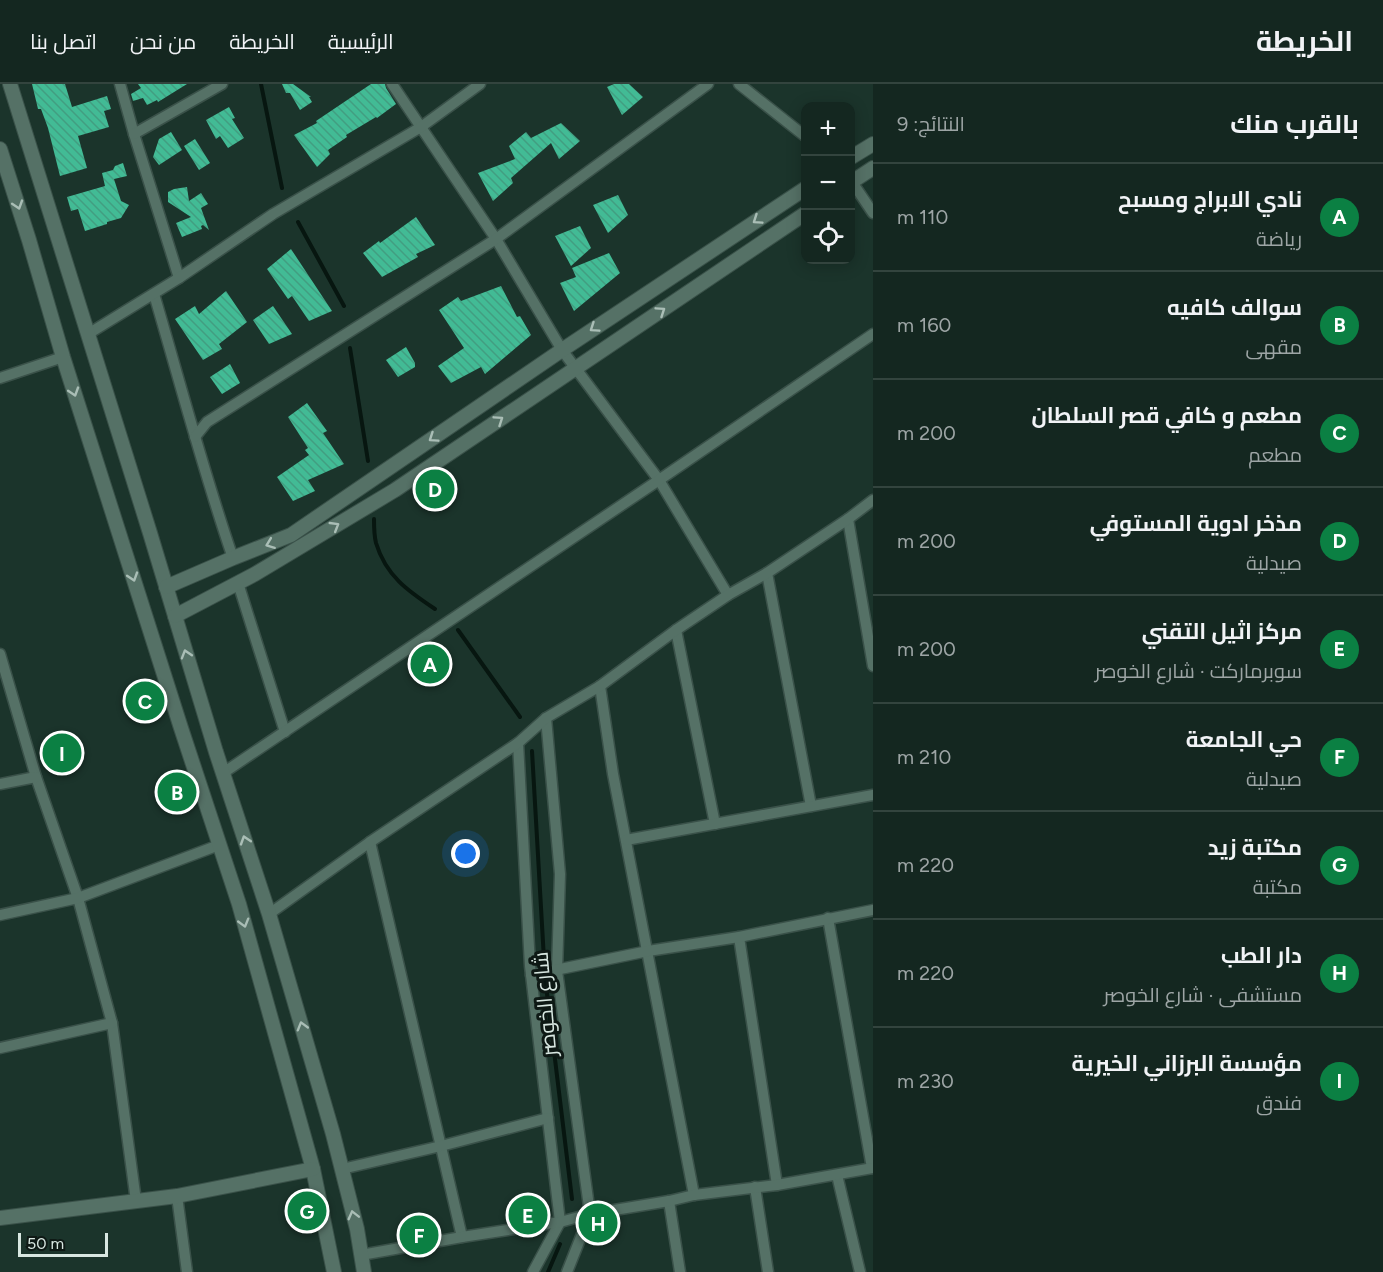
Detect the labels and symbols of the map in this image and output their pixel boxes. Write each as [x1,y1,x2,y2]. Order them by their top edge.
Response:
one-way arrow [11,199,23,210]
one-way arrow [753,213,763,225]
one-way arrow [654,307,665,318]
one-way arrow [590,321,601,332]
one-way arrow [67,386,80,396]
one-way arrow [492,416,503,427]
one-way arrow [429,431,440,442]
pin: D [416,466,454,512]
one-way arrow [329,521,339,533]
one-way arrow [265,536,276,549]
one-way arrow [126,571,138,582]
pin: A [410,642,450,686]
one-way arrow [181,649,193,660]
pin: C [126,678,164,724]
pin: I [42,730,82,776]
pin: B [158,770,196,814]
one-way arrow [240,835,253,846]
your location [451,839,480,868]
one-way arrow [237,917,249,928]
street label: شارع الخوصر [527,951,564,1058]
one-way arrow [297,1022,309,1032]
pin: G [288,1188,326,1234]
pin: E [508,1192,548,1238]
pin: H [578,1200,618,1246]
one-way arrow [348,1210,361,1220]
pin: F [400,1212,438,1258]
scale bar [18,1230,108,1258]

